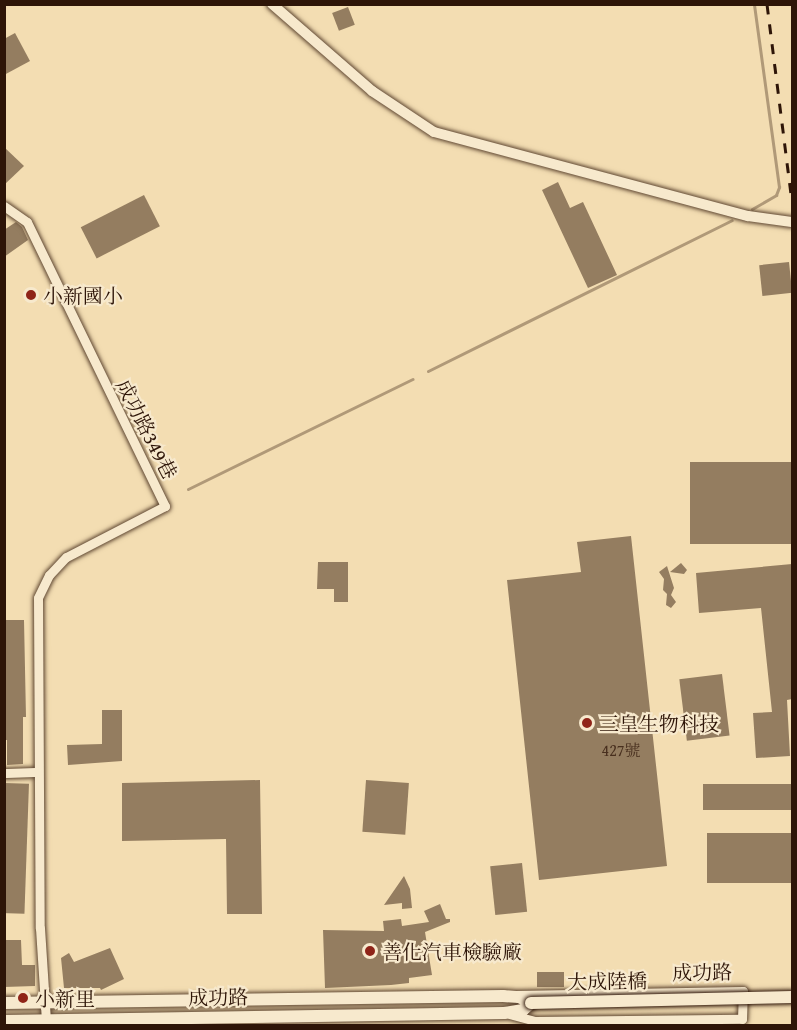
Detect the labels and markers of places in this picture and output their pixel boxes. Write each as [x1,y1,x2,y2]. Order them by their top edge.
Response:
place label: 小新國小 [43,283,123,307]
marker: 小新國小 [24,288,38,302]
place label: 三皇生物科技 [599,711,719,735]
marker: 三皇生物科技 [580,716,594,730]
place label: 善化汽車檢驗廠 [382,939,522,963]
marker: 善化汽車檢驗廠 [363,944,377,958]
place label: 小新里 [35,986,95,1010]
marker: 小新里 [16,991,30,1005]

